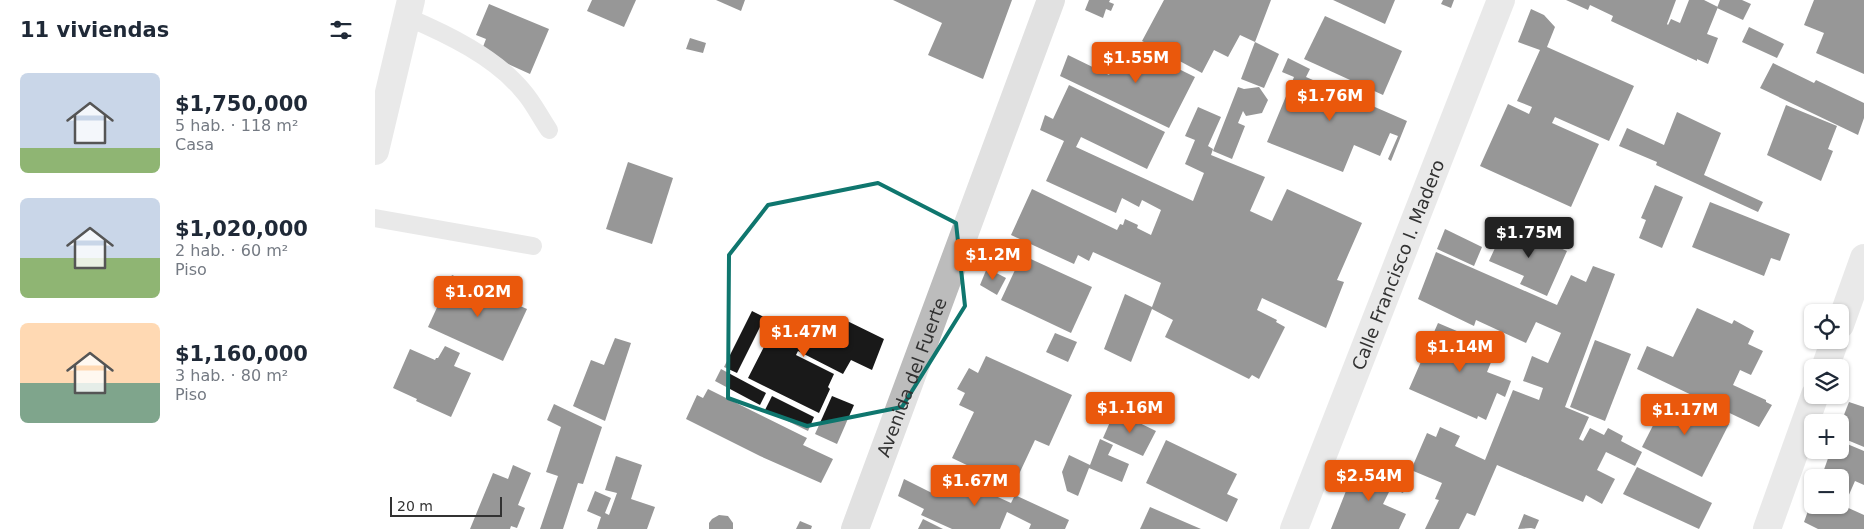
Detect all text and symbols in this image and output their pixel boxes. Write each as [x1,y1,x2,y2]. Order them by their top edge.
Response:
icon: filters [327,16,355,44]
text: 11 viviendas [20,18,169,42]
pin: $1.55M [1095,42,1177,84]
text: $1.55M [1103,48,1169,67]
pin: $1.76M [1289,80,1371,122]
text: $1.76M [1297,86,1363,105]
text: $1,750,000 [175,92,308,116]
icon: home [60,93,120,153]
text: 5 hab. · 118 m² [175,116,298,135]
text: Casa [175,135,214,154]
street label: Calle Francisco I. Madero [1347,156,1448,373]
pin: $1.75M [1488,216,1570,259]
text: $1,020,000 [175,217,308,241]
icon: home [60,218,120,278]
text: $1.75M [1496,223,1562,242]
pin: $1.2M [958,238,1028,281]
text: 2 hab. · 60 m² [175,241,288,260]
text: $1.2M [965,245,1021,264]
text: Piso [175,260,207,279]
pin: $1.02M [437,276,519,318]
text: $1.02M [445,282,511,301]
street label: Avenida del Fuerte [872,295,950,460]
map controls [1804,304,1849,514]
button: locate [1804,304,1849,349]
pin: $1.47M [763,316,845,358]
text: $1.47M [771,322,837,341]
pin: $1.14M [1419,330,1501,373]
text: $1.14M [1427,337,1493,356]
text: $1,160,000 [175,342,308,366]
icon: home [60,343,120,403]
button: layers [1804,359,1849,404]
text: 3 hab. · 80 m² [175,366,288,385]
text: Piso [175,385,207,404]
pin: $1.16M [1089,392,1171,434]
pin: $1.17M [1644,394,1726,436]
text: $1.16M [1097,398,1163,417]
text: $1.17M [1652,400,1718,419]
button: + [1804,414,1849,459]
pin: $2.54M [1328,460,1410,502]
pin: $1.67M [934,464,1016,507]
text: $2.54M [1336,466,1402,485]
button: − [1804,469,1849,514]
text: $1.67M [942,471,1008,490]
scale bar [390,494,503,517]
text: 20 m [397,498,433,514]

